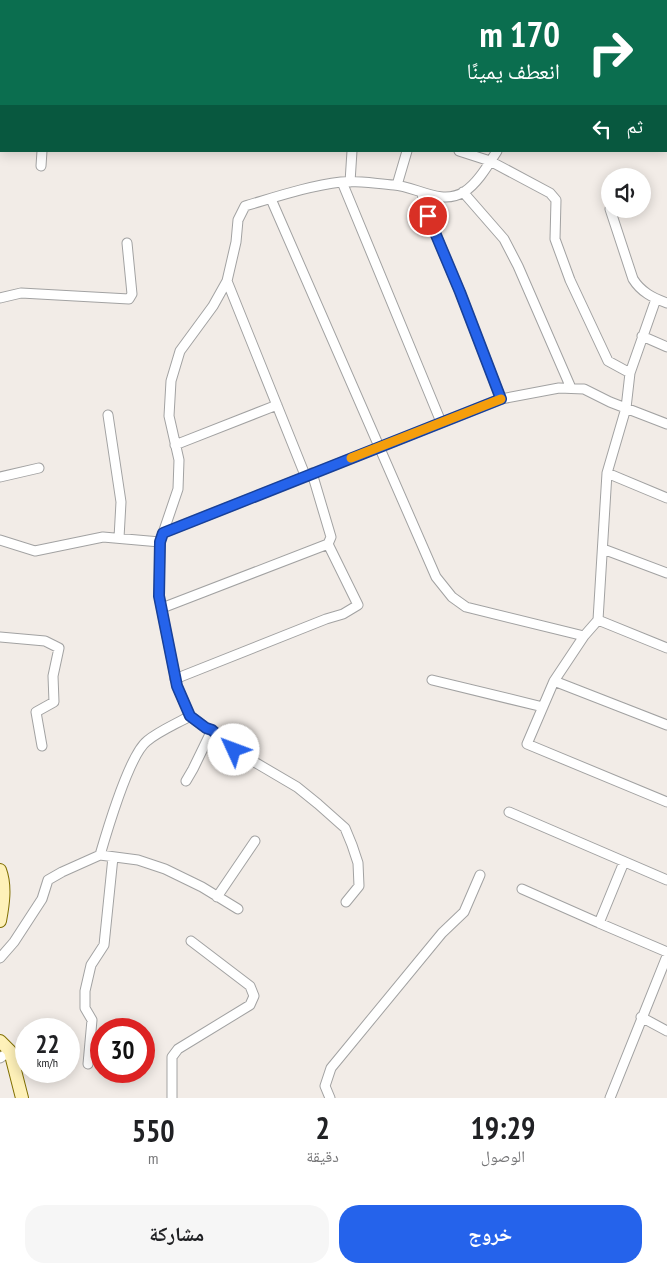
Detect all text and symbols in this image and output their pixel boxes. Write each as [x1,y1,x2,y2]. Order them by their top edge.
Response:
text: 170 m [479,11,560,57]
icon: right [578,20,643,85]
text: انعطف يمينًا [467,57,560,85]
text: ثم [626,114,643,138]
icon: left [588,115,616,143]
map controls [601,168,651,218]
button: sound [601,168,651,218]
pin [407,195,449,237]
icon: arrive [414,202,442,230]
position arrow [207,723,259,775]
speed limit sign: 30 [90,1018,155,1083]
text: 22 [36,1028,59,1060]
text: km/h [37,1055,58,1070]
text: 2 [315,1108,330,1147]
text: 19:29 [470,1108,535,1147]
text: 550 [132,1111,175,1150]
text: دقيقة [306,1146,339,1166]
text: الوصول [481,1146,525,1166]
text: m [148,1148,158,1168]
button: مشاركة [25,1205,329,1263]
button: خروج [339,1205,642,1263]

